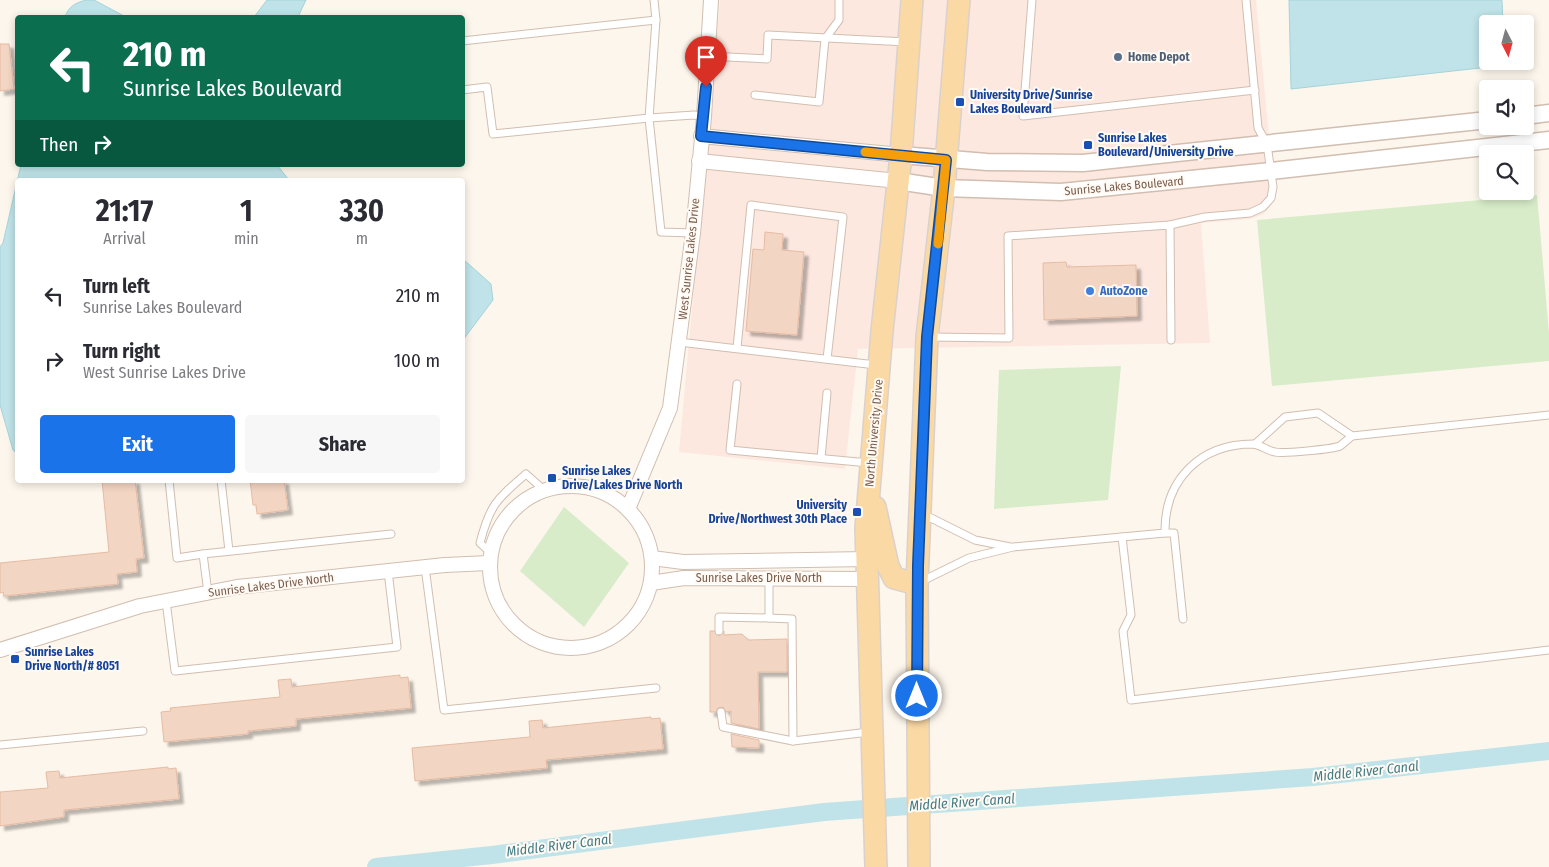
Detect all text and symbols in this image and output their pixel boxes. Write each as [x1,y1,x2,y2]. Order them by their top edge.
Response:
north arrow [1479,15,1534,70]
map controls [1479,15,1534,200]
text: 210 m [123,33,207,75]
icon: left [40,35,105,100]
pin [685,36,727,87]
icon: arrive [692,43,720,71]
place label: Home Depot [1128,50,1191,64]
marker: Home Depot [1112,51,1124,63]
text: Sunrise Lakes Boulevard [123,75,342,102]
button: sound [1479,80,1534,135]
place label: University Drive/Sunrise Lakes Boulevard [970,88,1093,116]
marker: University Drive/Sunrise Lakes Boulevard [954,96,966,108]
icon: right [88,130,116,158]
place label: Sunrise Lakes Boulevard/University Drive [1098,131,1234,159]
text: Then [40,133,78,156]
marker: Sunrise Lakes Boulevard/University Drive [1082,139,1094,151]
button: search [1479,145,1534,200]
street label: Sunrise Lakes Boulevard [1064,174,1184,198]
text: 21:17 [96,193,153,229]
text: 1 [240,193,253,229]
text: 330 [339,193,384,229]
street label: West Sunrise Lakes Drive [676,197,702,320]
text: Arrival [103,229,146,248]
text: min [234,229,259,248]
text: m [356,229,368,248]
text: Turn left [83,275,150,298]
icon: left [40,282,68,310]
text: 210 m [396,284,440,307]
place label: AutoZone [1099,284,1148,298]
marker: AutoZone [1084,285,1096,297]
text: Sunrise Lakes Boulevard [83,298,242,317]
text: Turn right [83,340,160,363]
icon: right [40,347,68,375]
text: 100 m [394,349,440,372]
text: West Sunrise Lakes Drive [83,363,246,382]
street label: North University Drive [862,378,886,487]
button: Exit [40,415,235,473]
button: Share [245,415,440,473]
place label: Sunrise Lakes Drive/Lakes Drive North [562,464,682,492]
marker: Sunrise Lakes Drive/Lakes Drive North [546,472,558,484]
place label: University Drive/Northwest 30th Place [708,498,847,526]
marker: University Drive/Northwest 30th Place [851,506,863,518]
street label: Sunrise Lakes Drive North [207,570,335,600]
street label: Sunrise Lakes Drive North [696,571,822,585]
place label: Sunrise Lakes Drive North/# 8051 [25,645,119,673]
marker: Sunrise Lakes Drive North/# 8051 [9,653,21,665]
position arrow [890,669,942,721]
water label: Middle River Canal [1312,757,1420,785]
water label: Middle River Canal [909,790,1016,815]
water label: Middle River Canal [505,831,613,860]

